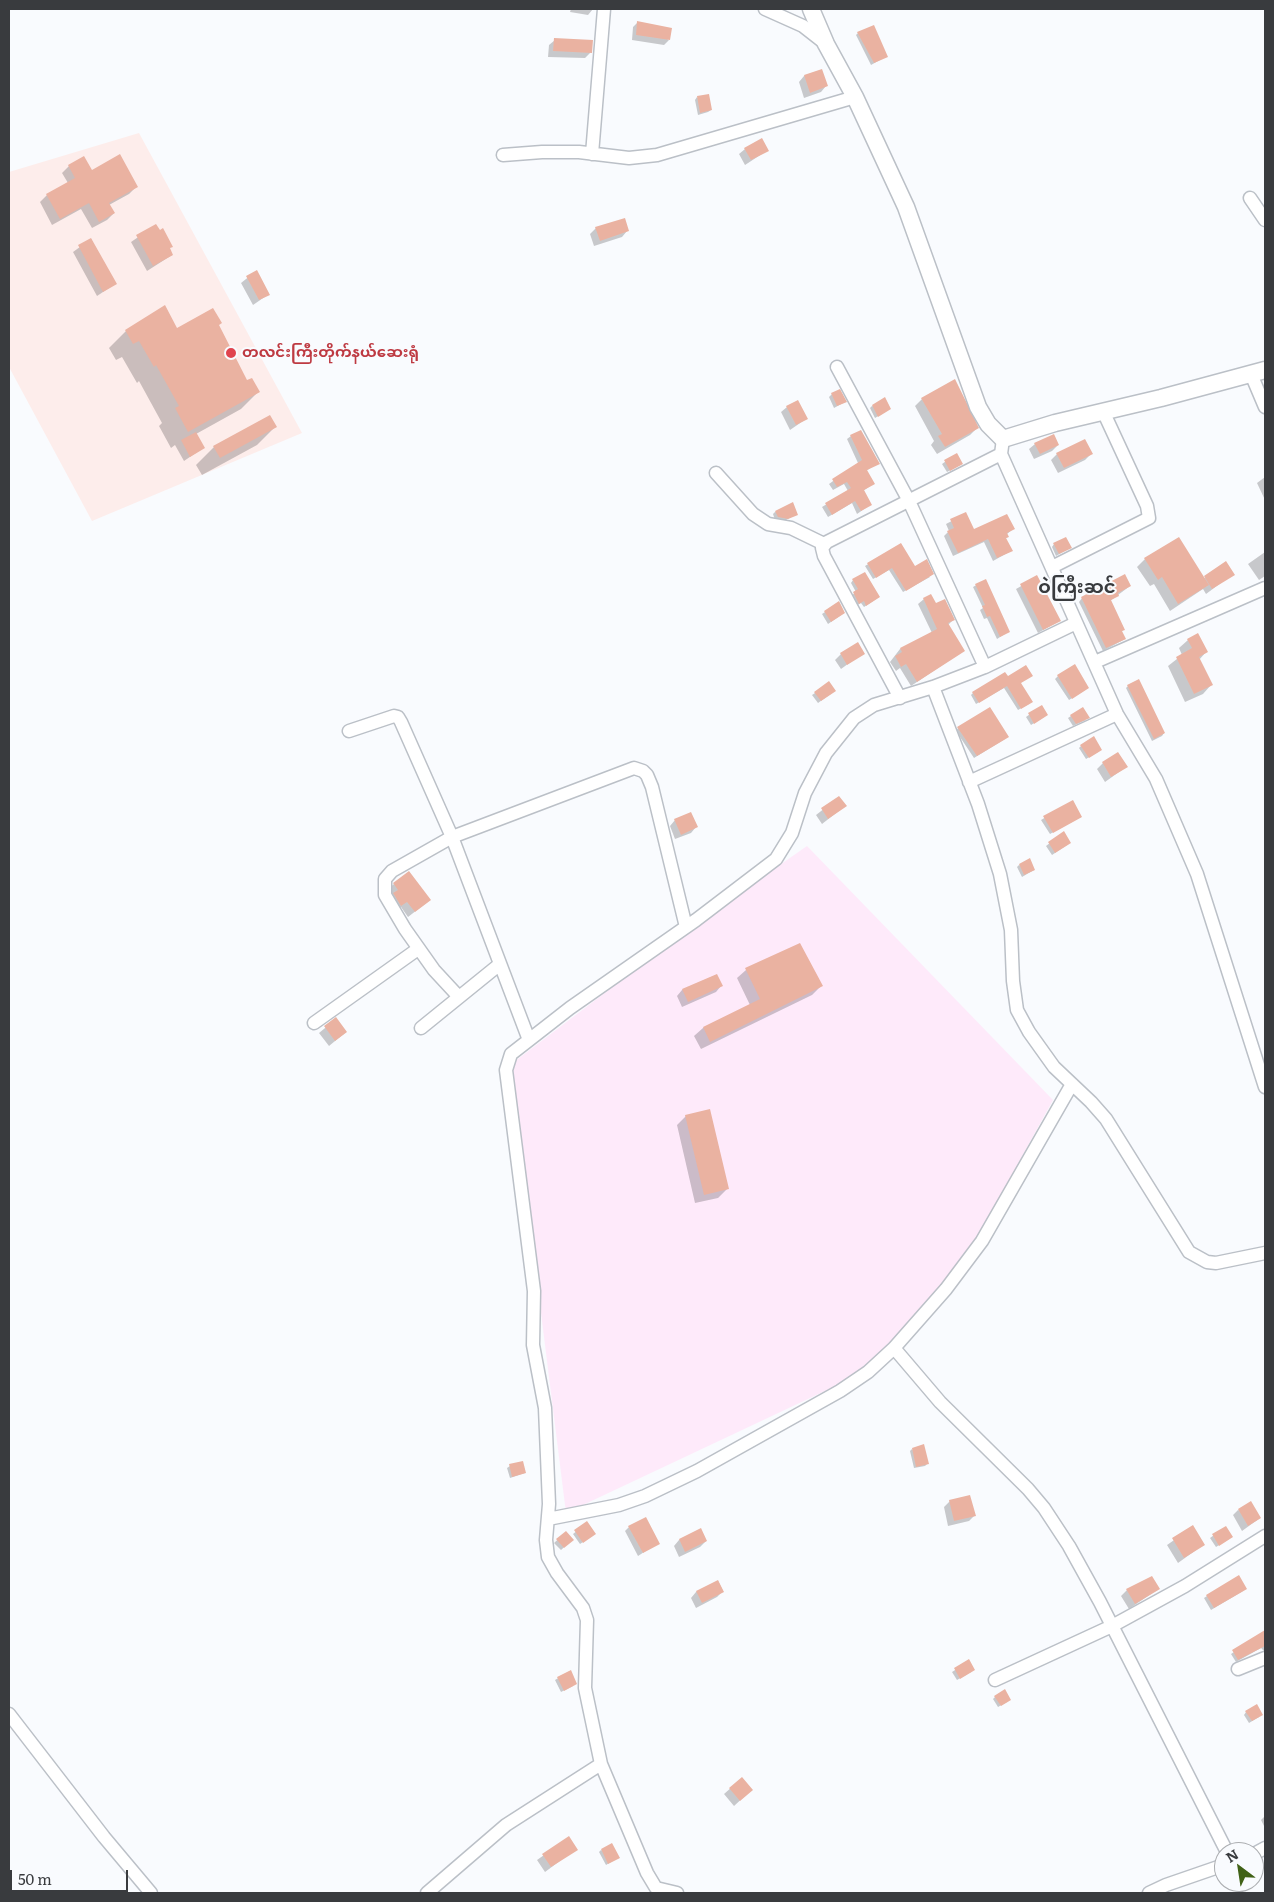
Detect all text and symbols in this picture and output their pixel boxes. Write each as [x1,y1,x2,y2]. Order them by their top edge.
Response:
place label: တလင်းကြီးတိုက်နယ်ဆေးရုံ [242,344,419,362]
marker: တလင်းကြီးတိုက်နယ်ဆေးရုံ [224,346,238,360]
district label: ဝဲကြီးဆင် [1038,577,1116,599]
north arrow [1214,1842,1264,1892]
text: N [1222,1843,1242,1867]
scale bar [12,1860,130,1892]
text: 50 m [18,1867,52,1890]

